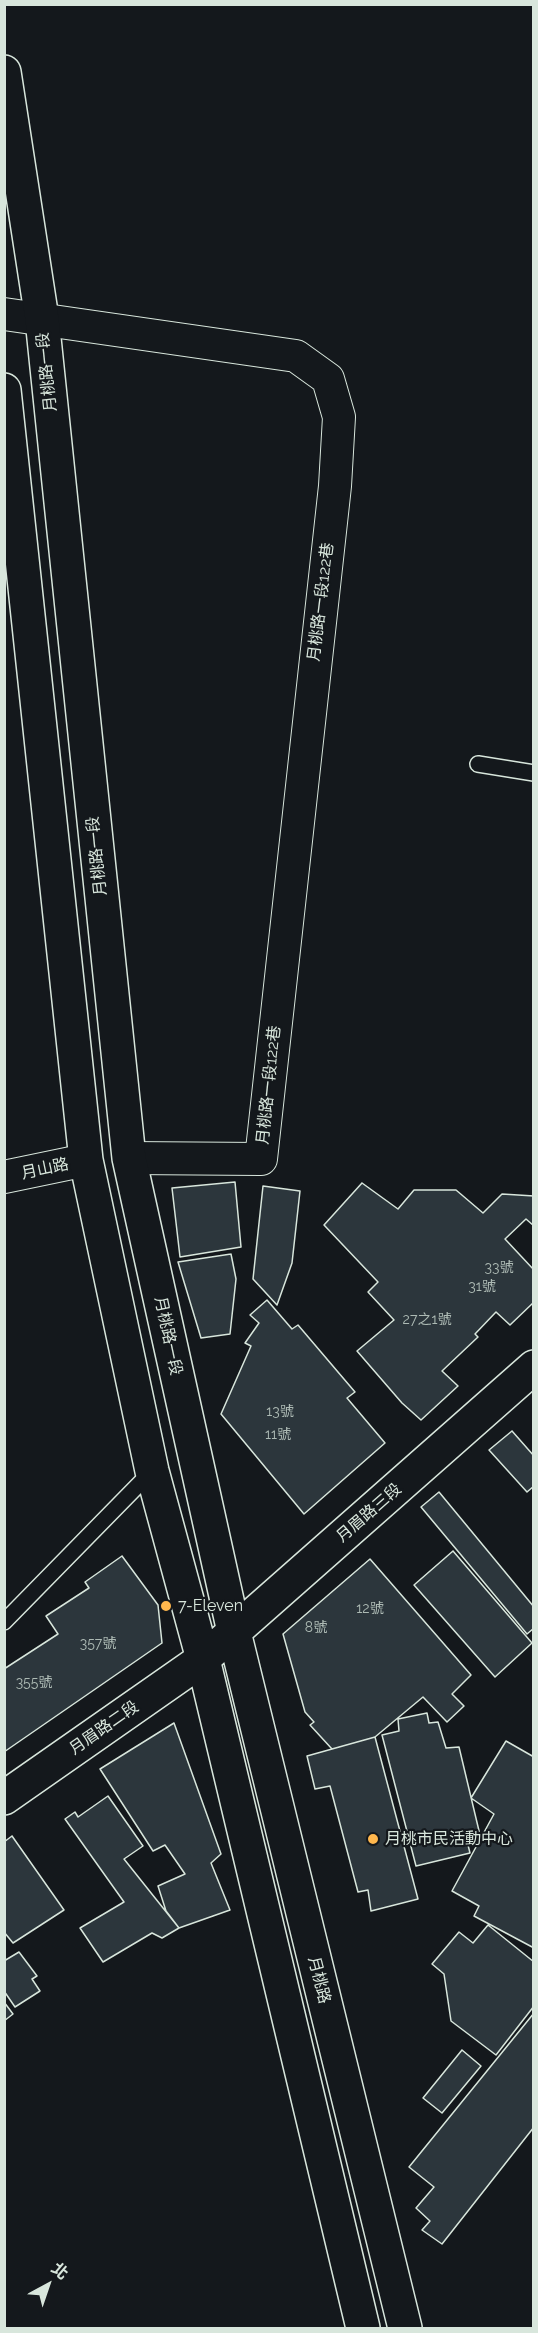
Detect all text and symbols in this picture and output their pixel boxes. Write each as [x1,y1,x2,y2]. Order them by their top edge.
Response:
street label: 月桃路一段 [33,331,61,413]
street label: 月桃路一段122巷 [304,542,338,662]
street label: 月桃路一段 [83,815,111,897]
street label: 月桃路一段122巷 [253,1025,285,1145]
street label: 月山路 [20,1155,70,1183]
house number: 33號 [485,1260,513,1276]
house number: 31號 [468,1279,496,1295]
street label: 月桃路一段 [150,1295,186,1377]
house number: 27之1號 [403,1312,451,1328]
house number: 13號 [266,1404,294,1420]
house number: 11號 [265,1427,291,1443]
street label: 月眉路三段 [333,1480,405,1546]
place label: 7-Eleven [178,1596,243,1616]
marker: 7-Eleven [159,1599,173,1613]
house number: 12號 [356,1601,384,1617]
house number: 8號 [305,1620,327,1636]
house number: 357號 [80,1636,116,1652]
house number: 355號 [16,1675,52,1691]
street label: 月眉路二段 [66,1697,142,1759]
place label: 月桃市民活動中心 [385,1829,513,1849]
marker: 月桃市民活動中心 [366,1832,380,1846]
street label: 月桃路 [304,1954,334,2006]
north arrow [18,2255,78,2315]
text: 北 [48,2258,72,2283]

